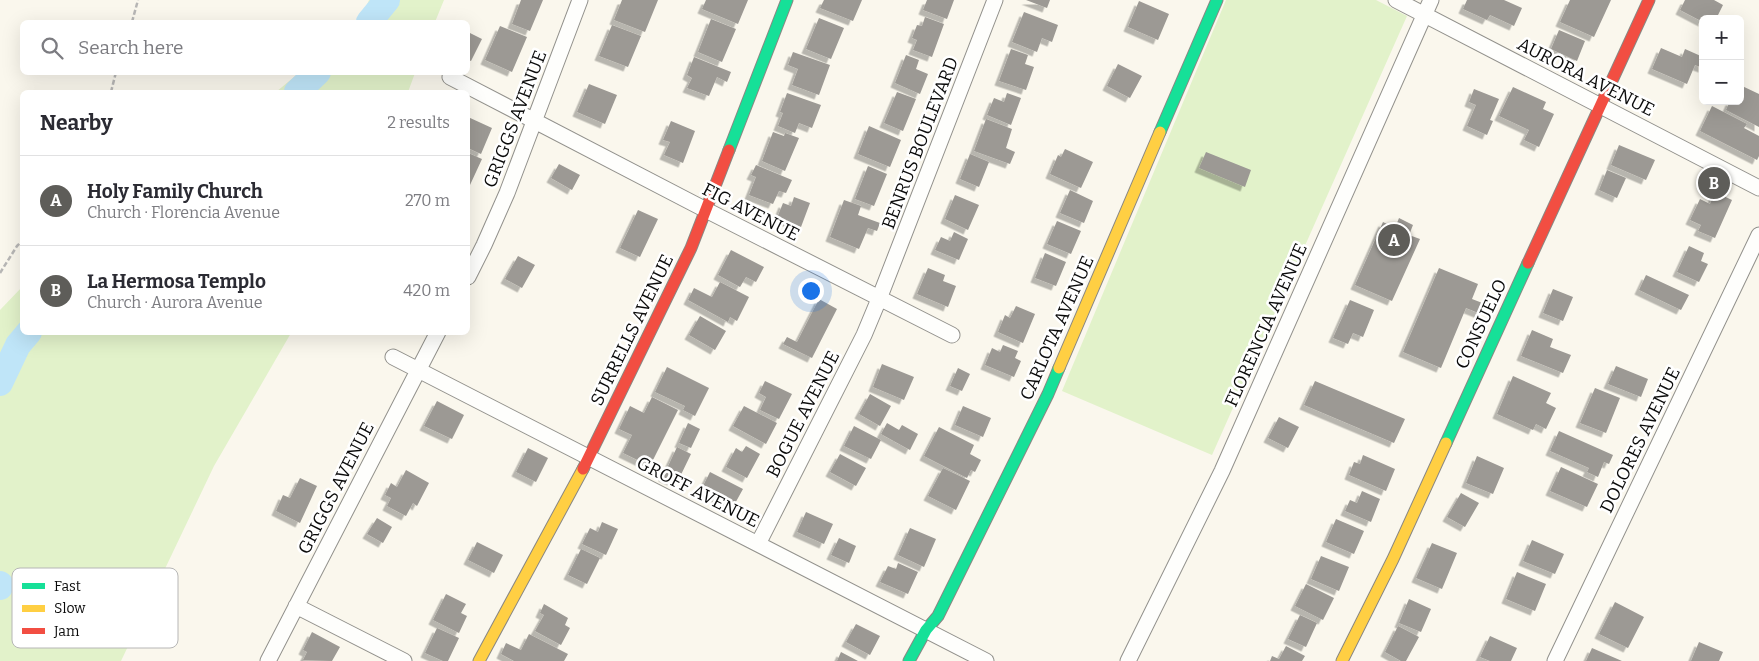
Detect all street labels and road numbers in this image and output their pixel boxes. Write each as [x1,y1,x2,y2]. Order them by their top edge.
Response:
street label: AURORA AVENUE [1514,33,1658,121]
street label: GRIGGS AVENUE [479,47,551,191]
street label: BENRUS BOULEVARD [877,54,963,232]
street label: FIG AVENUE [699,178,803,246]
street label: FLORENCIA AVENUE [1220,240,1312,410]
street label: SURRELLS AVENUE [586,251,678,409]
street label: CARLOTA AVENUE [1015,252,1099,404]
street label: CONSUELO [1451,276,1511,372]
street label: BOGUE AVENUE [762,347,844,481]
street label: DOLORES AVENUE [1595,364,1685,516]
street label: GRIGGS AVENUE [293,418,379,558]
street label: GROFF AVENUE [633,452,763,532]

